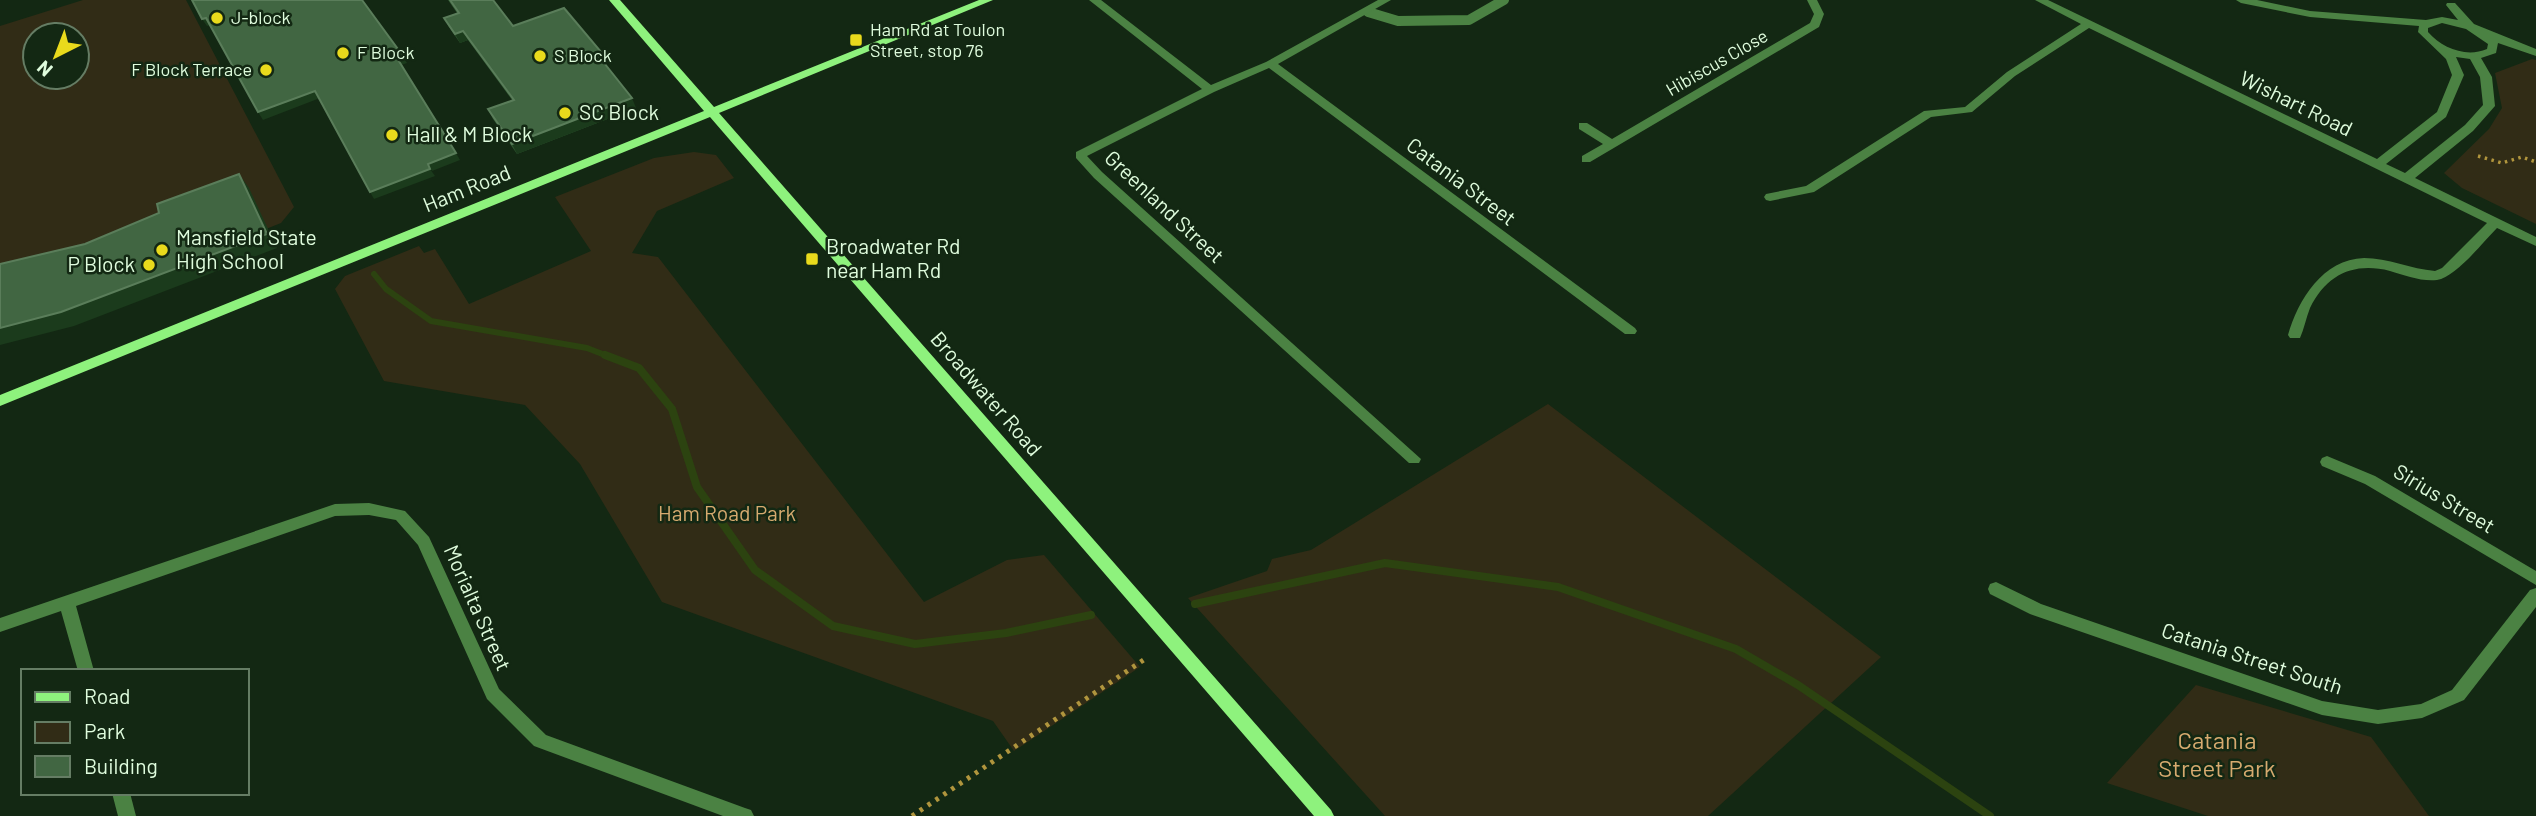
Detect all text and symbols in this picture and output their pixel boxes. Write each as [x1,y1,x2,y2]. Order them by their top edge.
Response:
place label: J-block [231,6,291,28]
marker: J-block [209,10,225,26]
place label: Ham Rd at Toulon Street, stop 76 [870,18,1005,61]
north arrow [21,21,91,91]
street label: Hibiscus Close [1662,24,1771,100]
marker: Ham Rd at Toulon Street, stop 76 [848,32,864,48]
place label: F Block [357,41,414,63]
place label: S Block [554,44,612,66]
marker: F Block [335,45,351,61]
marker: S Block [532,48,548,64]
text: N [32,56,57,82]
place label: F Block Terrace [131,58,252,80]
marker: F Block Terrace [258,62,274,78]
street label: Wishart Road [2236,65,2357,141]
place label: SC Block [579,99,659,124]
marker: SC Block [557,105,573,121]
place label: Hall & M Block [406,121,532,146]
marker: Hall & M Block [384,127,400,143]
street label: Catania Street [1402,132,1522,230]
street label: Greenland Street [1100,144,1230,268]
street label: Ham Road [419,159,514,217]
place label: Mansfield State High School [176,224,317,273]
place label: Broadwater Rd near Ham Rd [826,233,961,282]
marker: Mansfield State High School [154,242,170,258]
place label: P Block [67,251,135,276]
marker: Broadwater Rd near Ham Rd [804,251,820,267]
marker: P Block [141,257,157,273]
street label: Broadwater Road [926,326,1048,460]
street label: Sirius Street [2390,458,2500,538]
park label: Ham Road Park [658,500,796,525]
street label: Morialta Street [440,541,517,674]
street label: Catania Street South [2159,617,2346,699]
legend [21,669,248,795]
text: Road [84,683,130,708]
text: Park [84,718,125,743]
park label: Catania Street Park [2158,725,2276,782]
text: Building [84,753,158,778]

